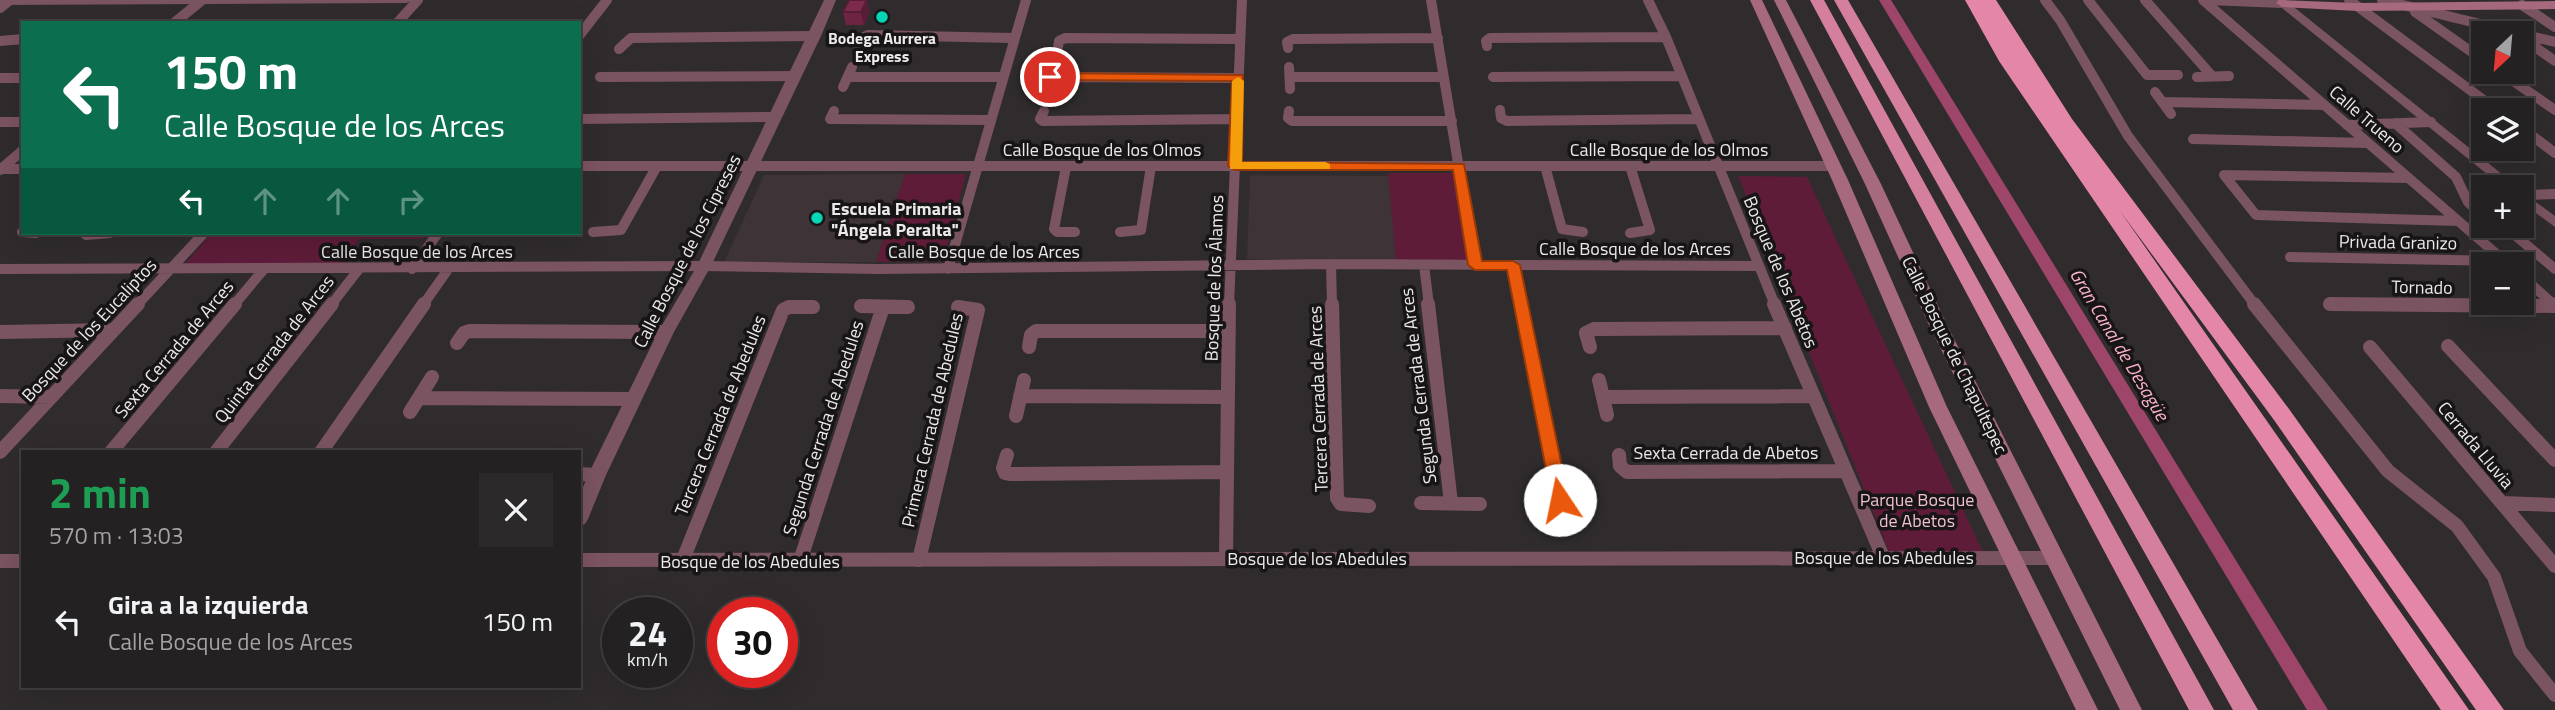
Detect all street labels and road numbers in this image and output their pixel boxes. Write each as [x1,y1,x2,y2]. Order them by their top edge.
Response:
street label: Calle Trueno [2323,79,2411,159]
street label: Calle Bosque de los Olmos [1003,136,1201,163]
street label: Calle Bosque de los Olmos [1570,136,1768,163]
street label: Calle Bosque de los Cipreses [626,150,748,352]
street label: Bosque de los Abetos [1737,192,1825,352]
street label: Bosque de los Álamos [1198,194,1230,362]
street label: Privada Granizo [2339,227,2457,257]
street label: Calle Bosque de los Arces [1539,235,1731,262]
street label: Calle Bosque de los Arces [321,238,513,265]
street label: Calle Bosque de los Arces [888,238,1080,265]
street label: Calle Bosque de Chapultepec [1895,251,2015,459]
street label: Bosque de los Eucaliptos [15,252,163,408]
street label: Quinta Cerrada de Arces [207,269,341,429]
street label: Tornado [2391,273,2453,301]
street label: Sexta Cerrada de Arces [108,274,240,424]
street label: Segunda Cerrada de Arces [1393,287,1443,485]
street label: Tercera Cerrada de Arces [1301,305,1335,493]
street label: Primera Cerrada de Abedules [894,310,970,530]
street label: Tercera Cerrada de Abedules [667,311,773,519]
street label: Segunda Cerrada de Abedules [775,317,871,539]
street label: Cerrada Lluvia [2431,395,2521,495]
street label: Sexta Cerrada de Abetos [1634,439,1818,466]
street label: Bosque de los Abedules [1794,544,1974,571]
street label: Bosque de los Abedules [1227,545,1407,572]
street label: Bosque de los Abedules [660,548,840,575]

